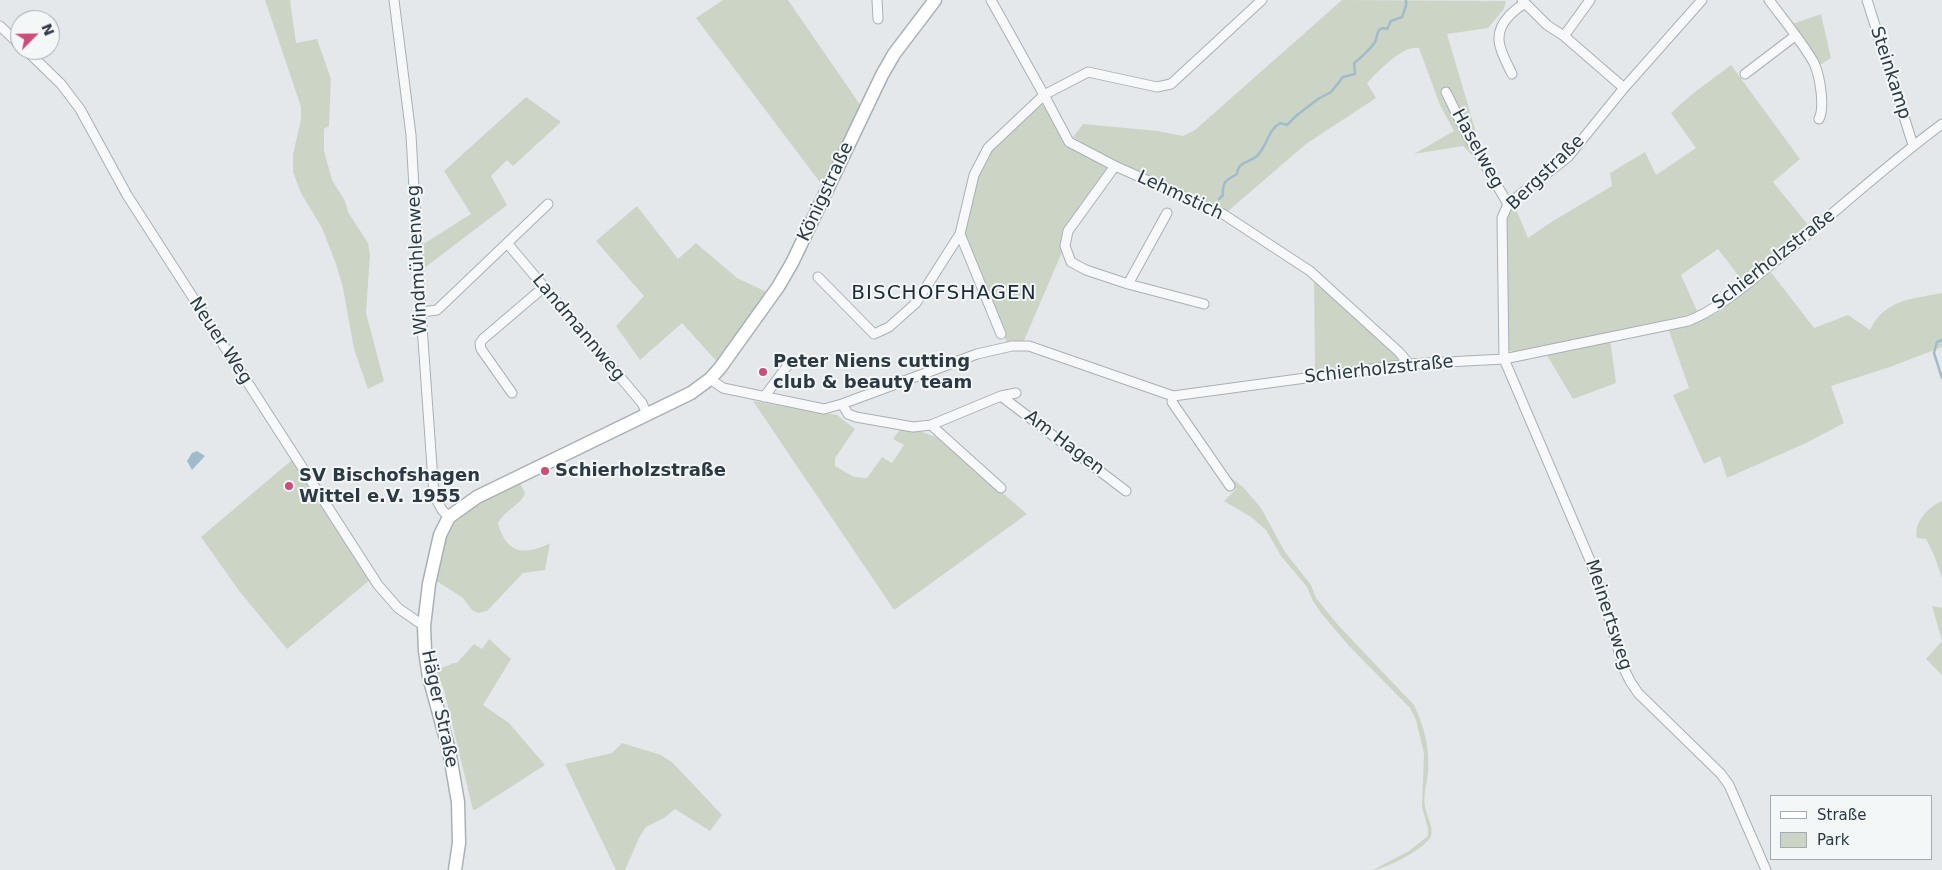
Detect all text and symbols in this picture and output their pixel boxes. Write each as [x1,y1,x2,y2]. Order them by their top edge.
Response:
north arrow [10,10,60,60]
text: N [38,21,58,38]
street label: Steinkamp [1865,24,1915,122]
street label: Haselweg [1446,106,1508,192]
street label: Bergstraße [1503,131,1589,215]
street label: Königstraße [794,139,858,245]
street label: Lehmstich [1134,167,1226,225]
street label: Windmühlenweg [403,184,433,336]
street label: Schierholzstraße [1708,205,1840,315]
street label: Landmannweg [527,270,629,386]
district label: BISCHOFSHAGEN [850,282,1038,306]
street label: Neuer Weg [184,293,256,389]
place label: Peter Niens cutting club & beauty team [773,351,972,394]
street label: Schierholzstraße [1303,351,1455,389]
marker: Peter Niens cutting club & beauty team [757,366,769,378]
street label: Am Hagen [1020,406,1108,480]
place label: Schierholzstraße [555,460,726,482]
place label: SV Bischofshagen Wittel e.V. 1955 [299,465,480,508]
marker: Schierholzstraße [539,465,551,477]
marker: SV Bischofshagen Wittel e.V. 1955 [283,480,295,492]
street label: Meinertsweg [1580,557,1636,673]
street label: Häger Straße [416,648,462,770]
legend [1770,795,1932,860]
text: Straße [1817,806,1866,824]
text: Park [1817,831,1849,849]

